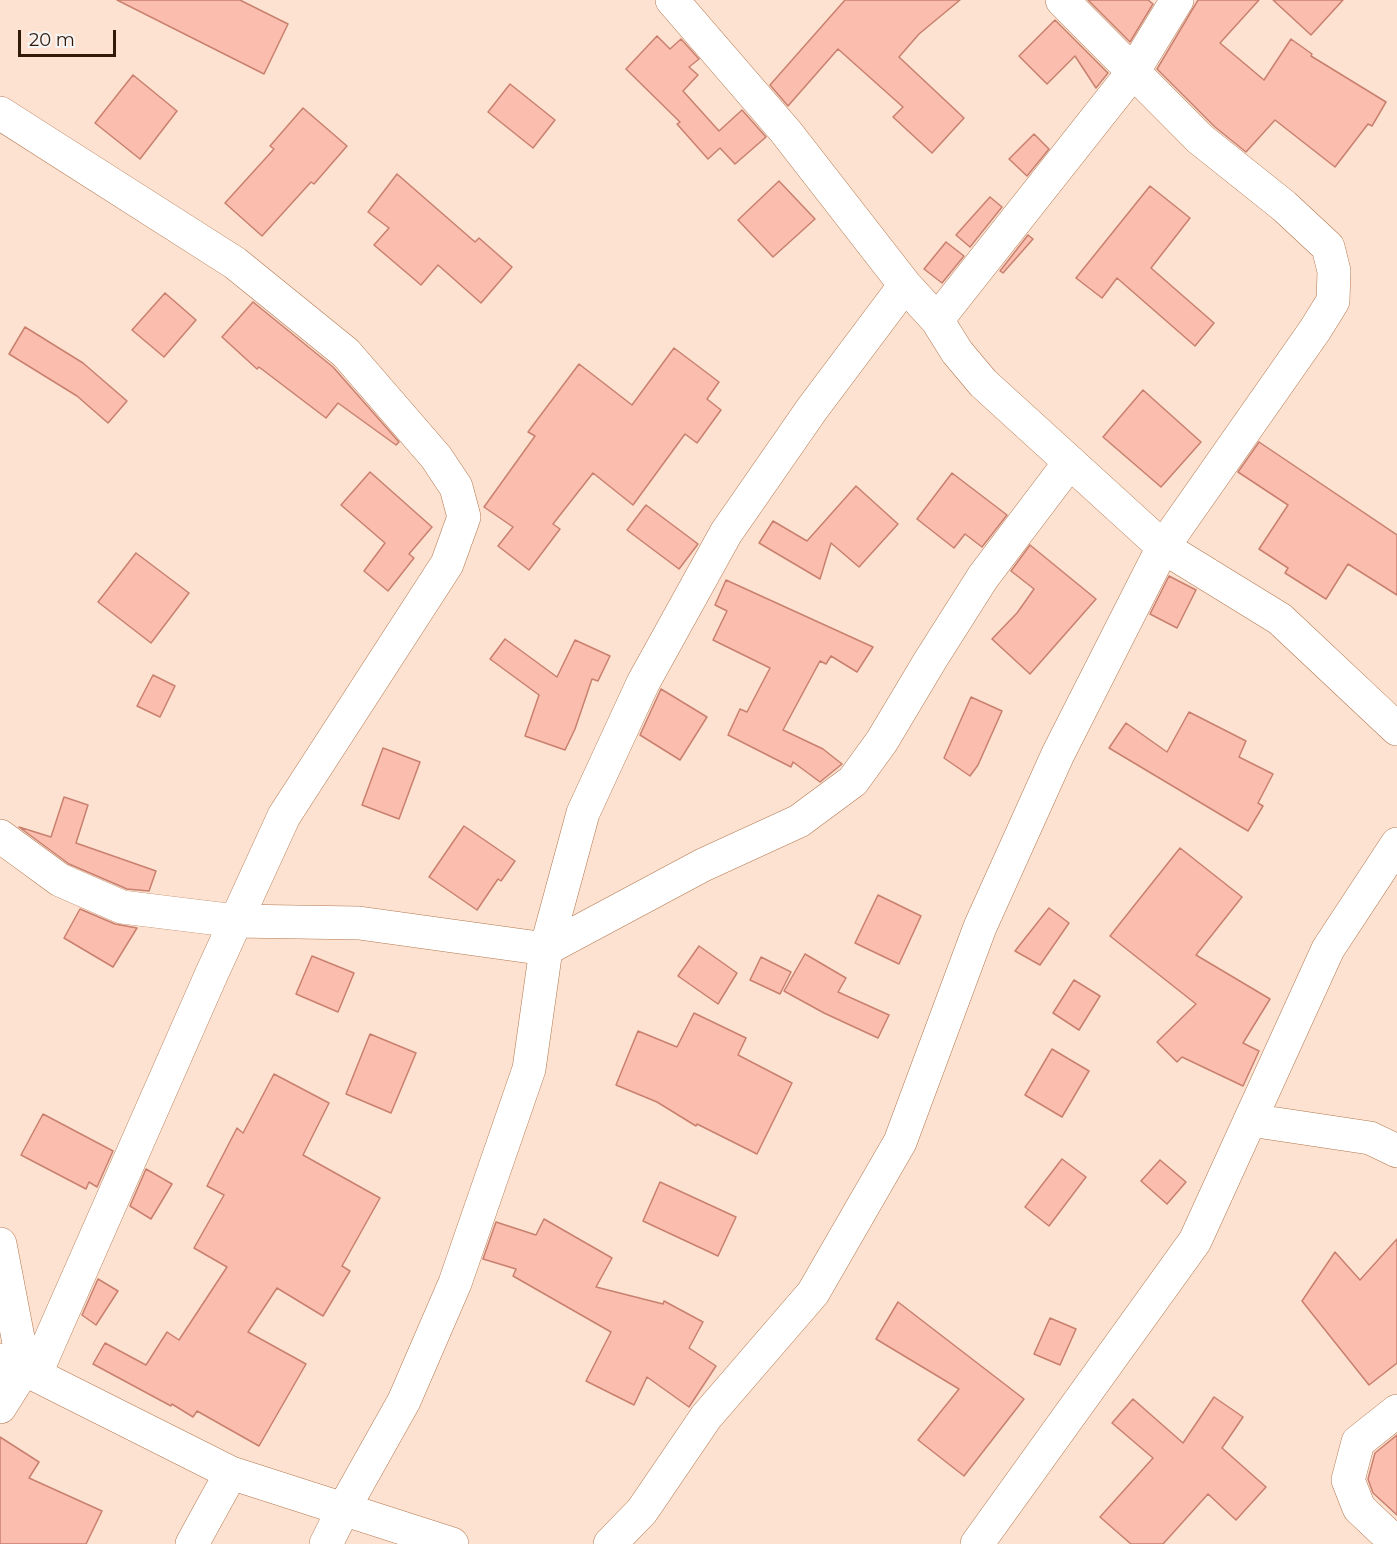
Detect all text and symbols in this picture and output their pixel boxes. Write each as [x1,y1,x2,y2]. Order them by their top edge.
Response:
scale bar [21,18,118,56]
text: 20 m [29,29,75,51]

